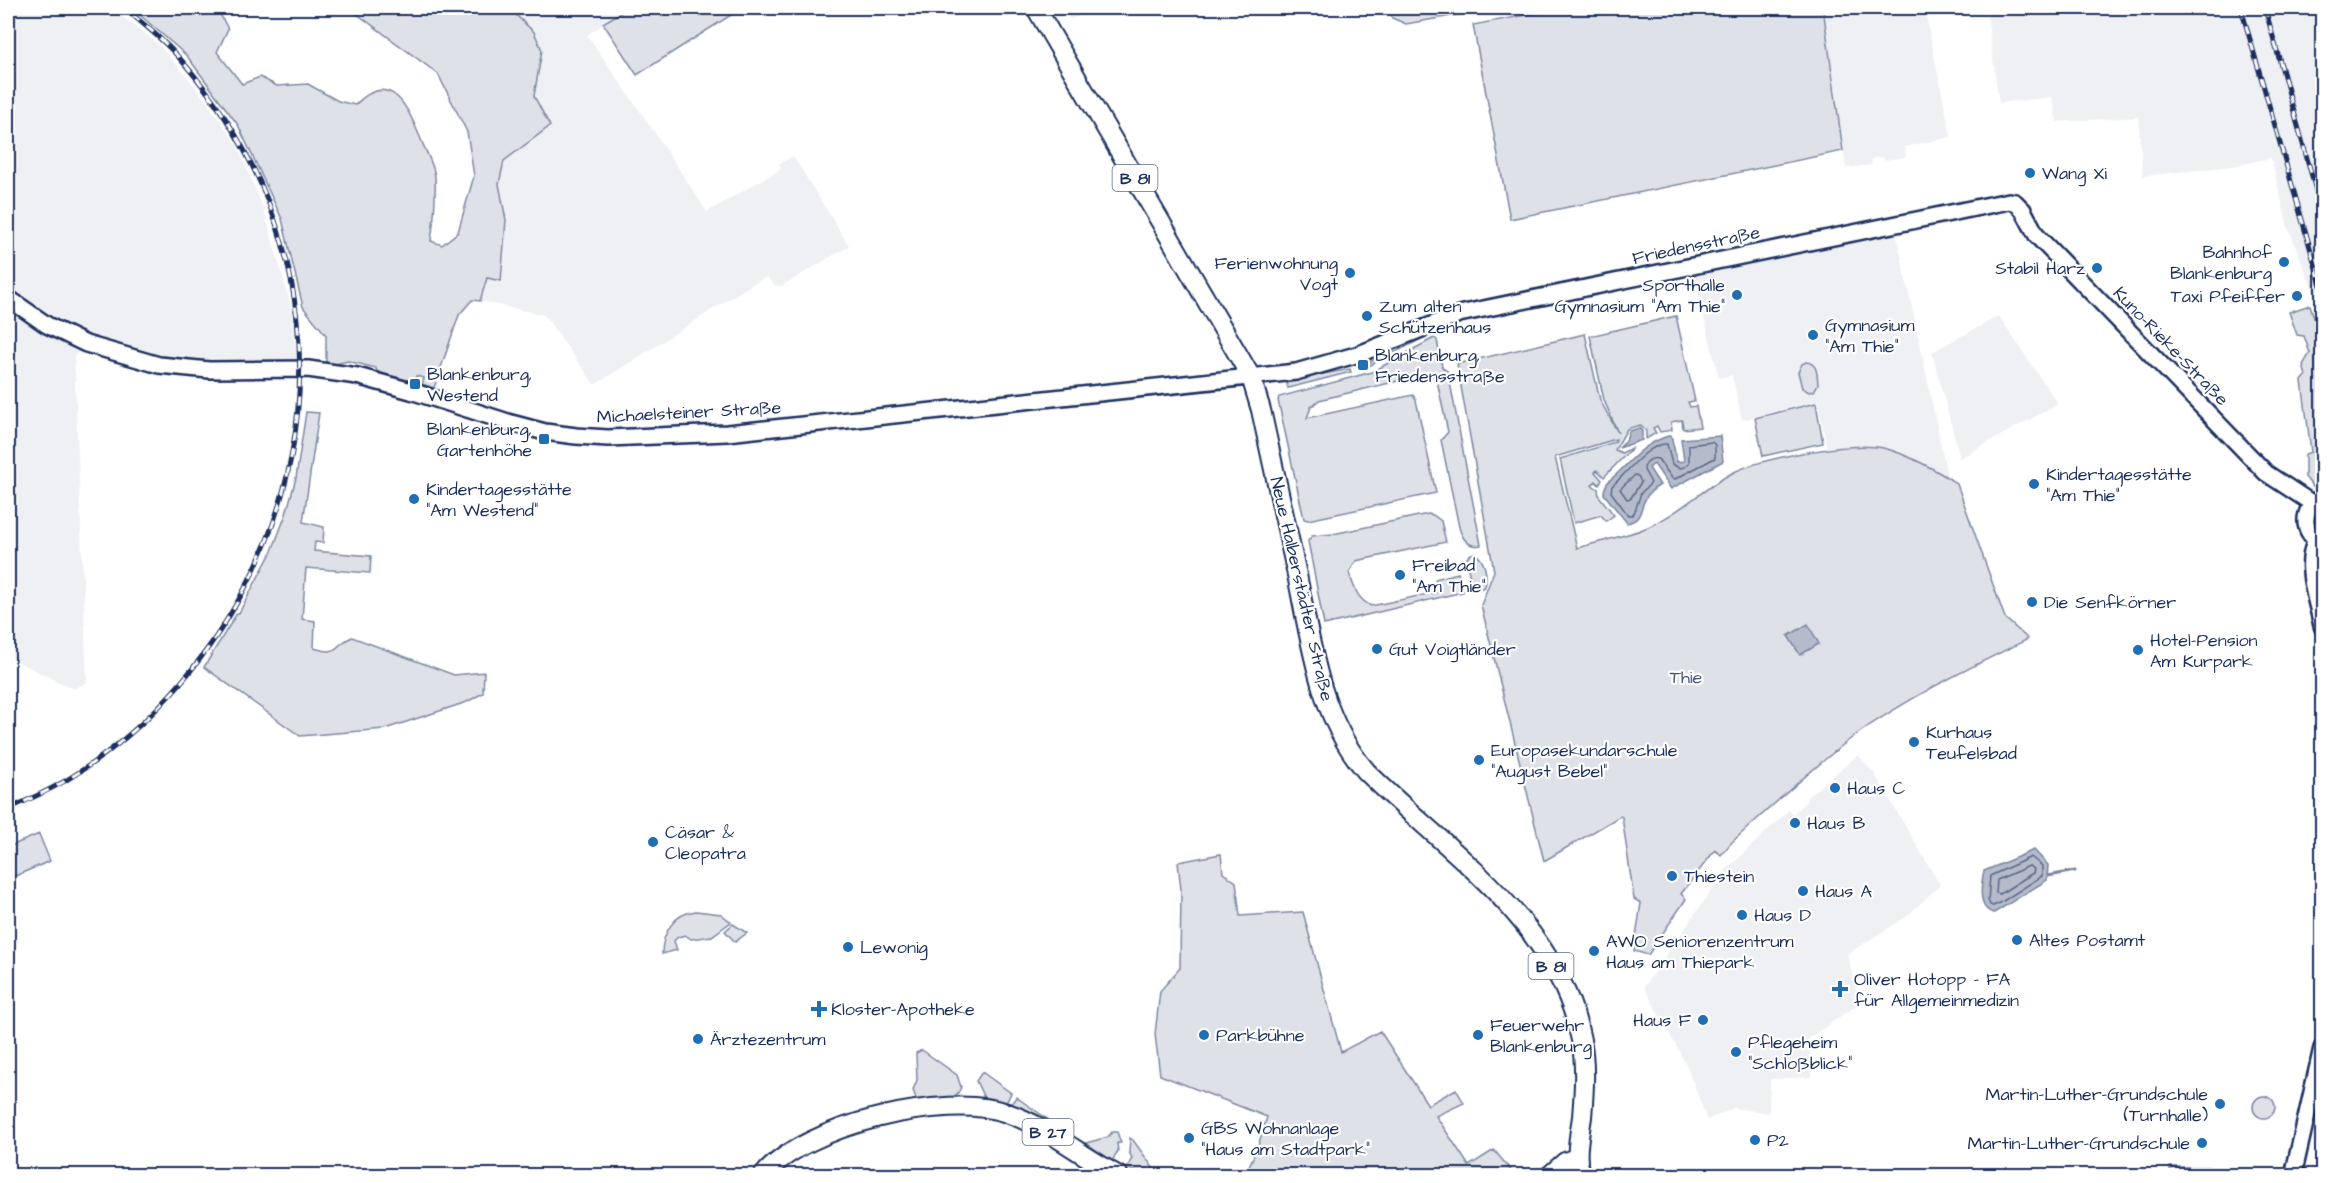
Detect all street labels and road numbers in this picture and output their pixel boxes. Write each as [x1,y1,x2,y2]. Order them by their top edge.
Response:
road number: B 81 [1112,165,1158,191]
street label: Friedensstraße [1630,220,1762,271]
street label: Kuno-Rieke-Straße [2107,281,2234,412]
street label: Michaelsteiner Straße [596,395,782,430]
street label: Neue Halberstädter Straße [1264,475,1340,704]
road number: B 81 [1528,953,1574,979]
road number: B 27 [1022,1119,1074,1145]

